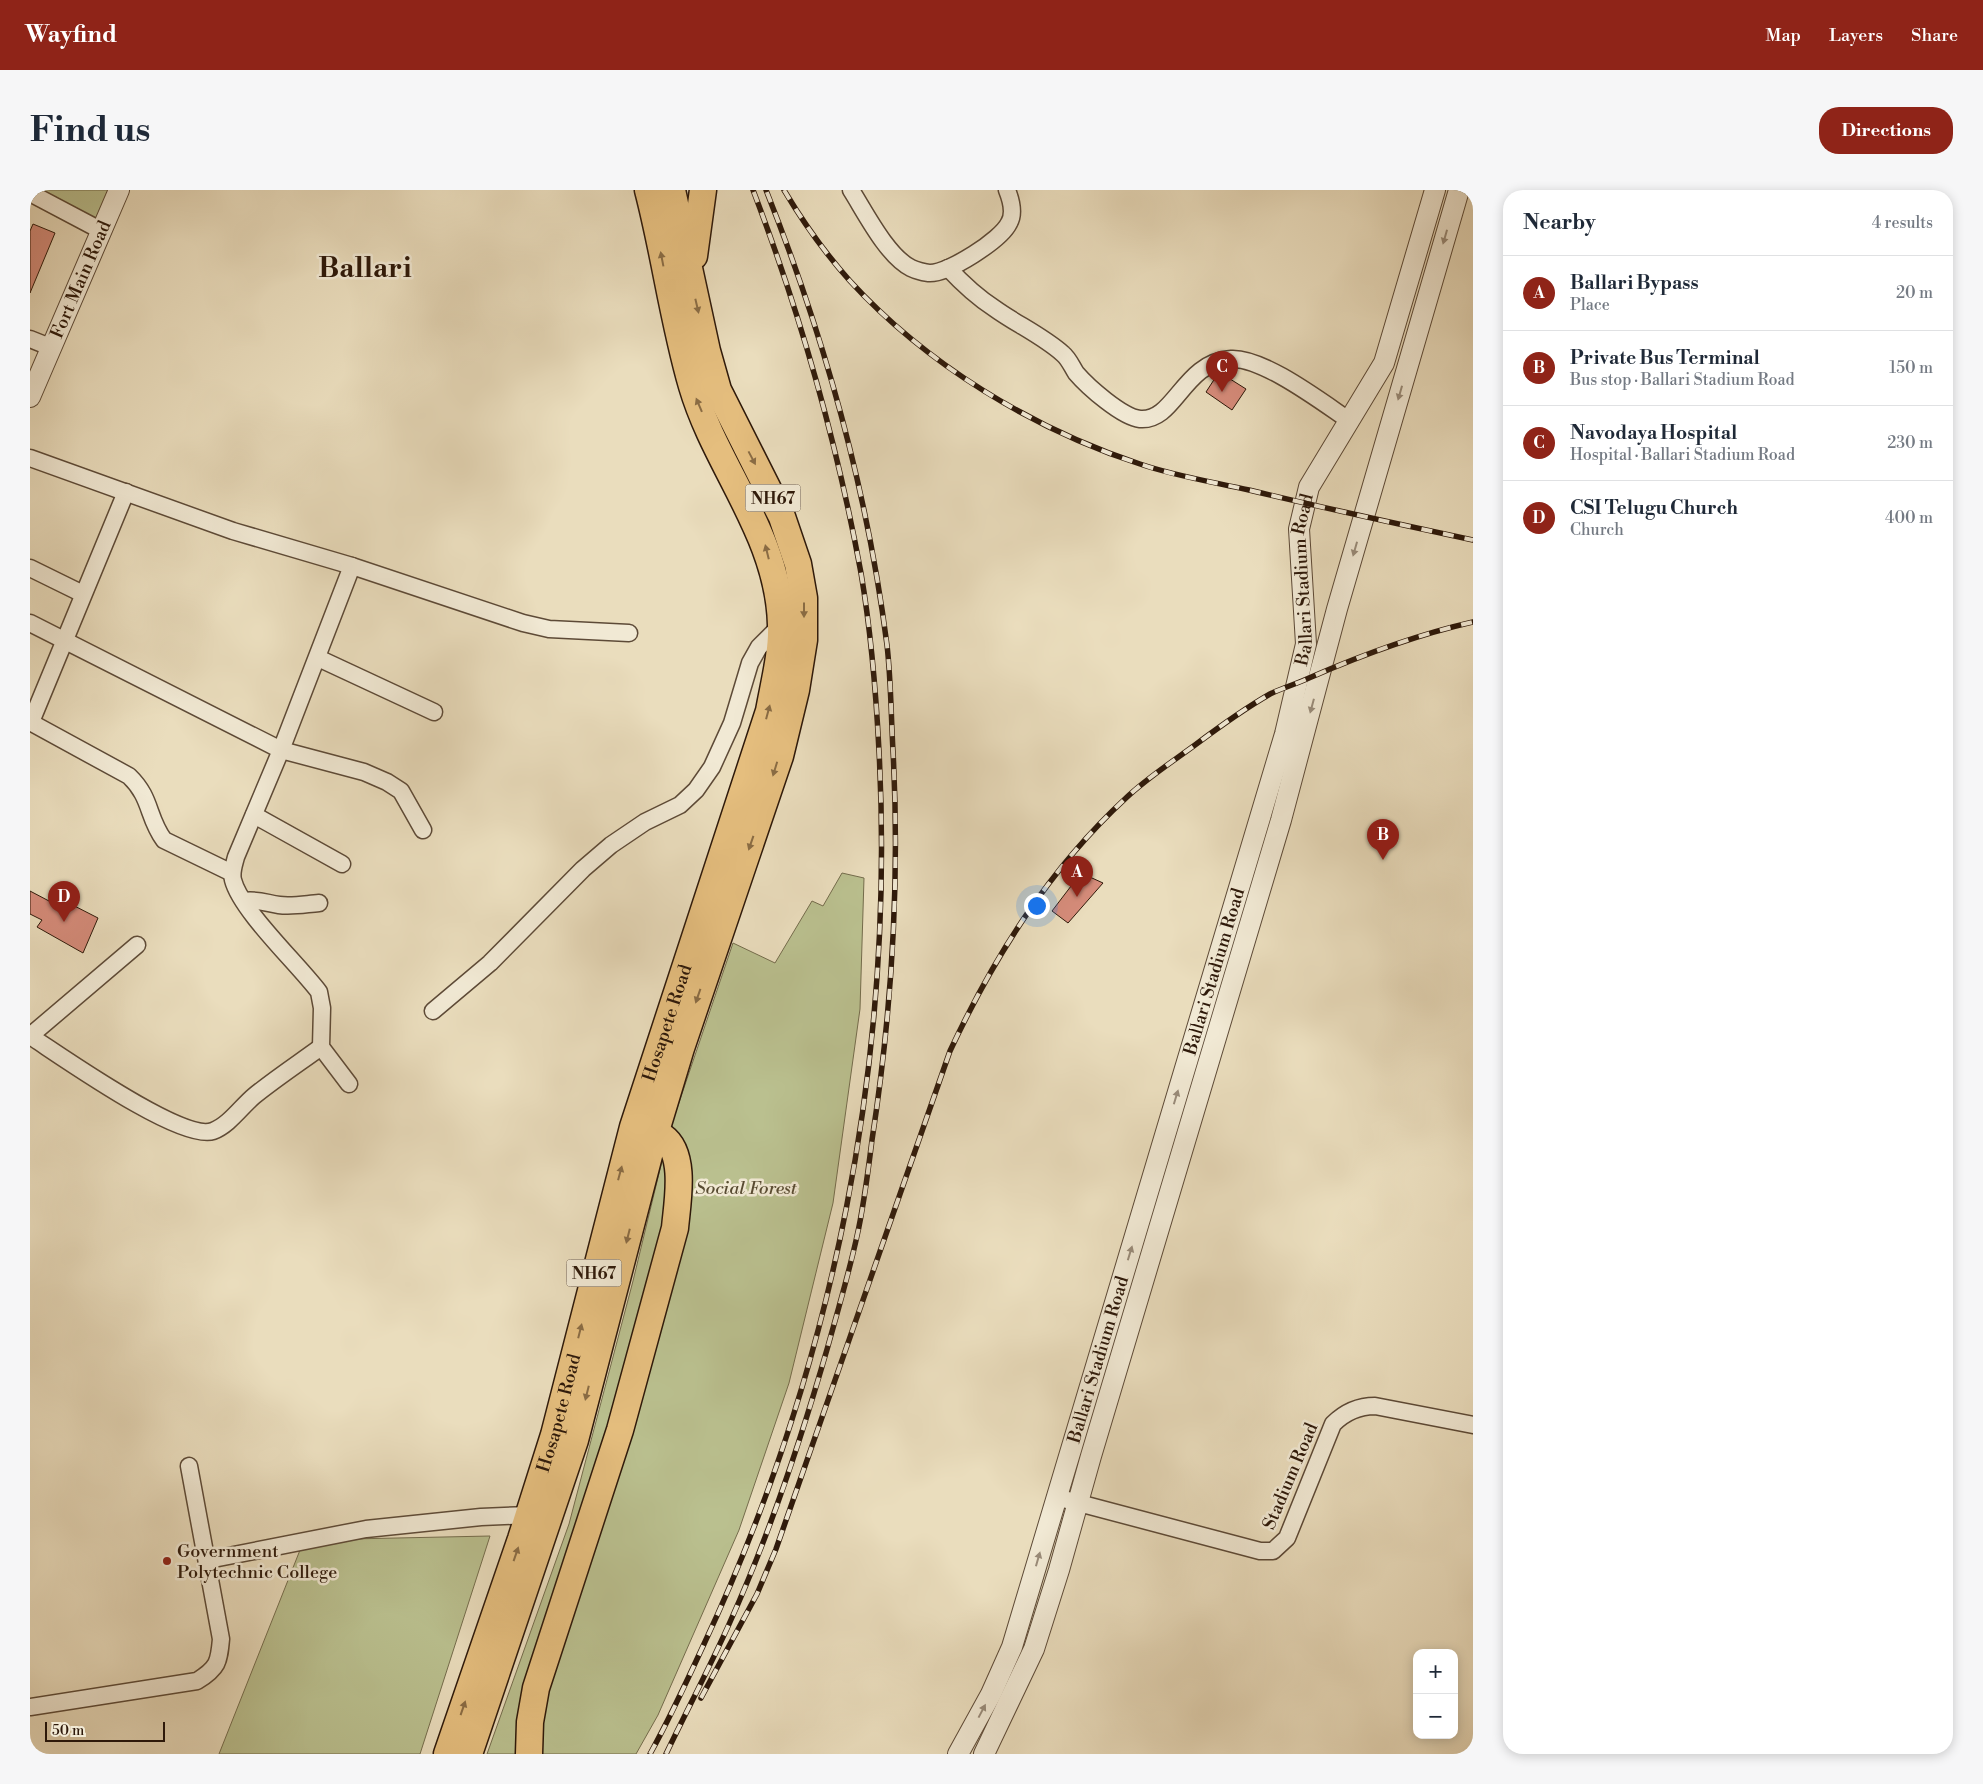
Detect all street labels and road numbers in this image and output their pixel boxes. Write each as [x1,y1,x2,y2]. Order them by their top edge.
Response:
street label: Fort Main Road [46,216,117,342]
road number: NH67 [746,484,800,512]
street label: Ballari Stadium Road [1287,491,1319,669]
street label: Ballari Stadium Road [1178,885,1251,1059]
street label: Hosapete Road [638,961,698,1085]
road number: NH67 [566,1260,622,1286]
street label: Ballari Stadium Road [1062,1273,1134,1447]
street label: Hosapete Road [532,1351,587,1475]
street label: Stadium Road [1258,1419,1324,1533]

